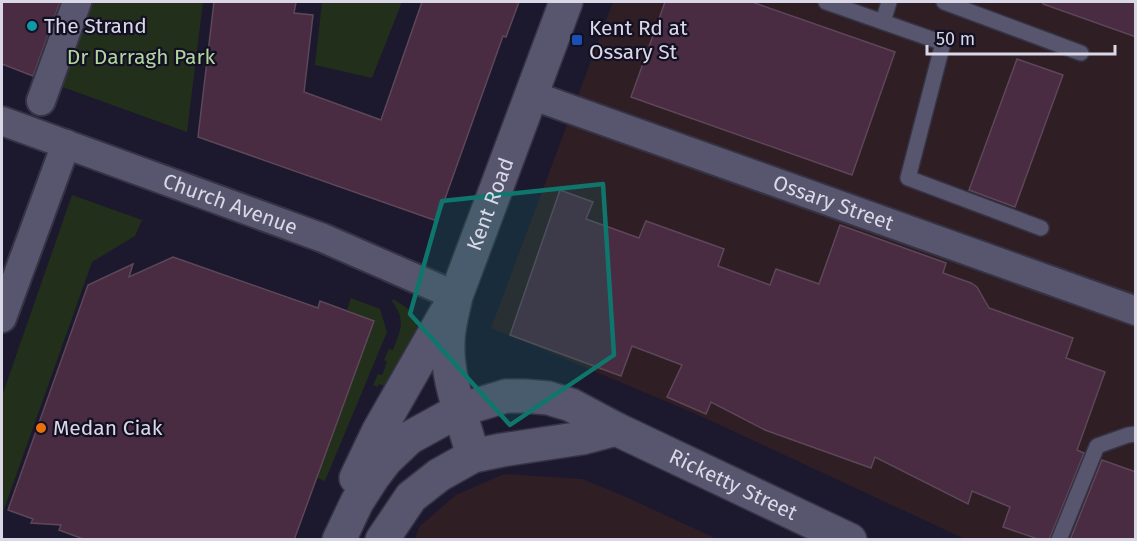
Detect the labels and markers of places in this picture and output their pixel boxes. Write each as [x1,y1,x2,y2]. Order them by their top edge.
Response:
place label: The Strand [44,13,147,39]
place label: Kent Rd at Ossary St [589,15,688,65]
marker: The Strand [25,19,39,33]
marker: Kent Rd at Ossary St [570,33,584,47]
place label: Medan Ciak [53,415,163,441]
marker: Medan Ciak [34,421,48,435]

